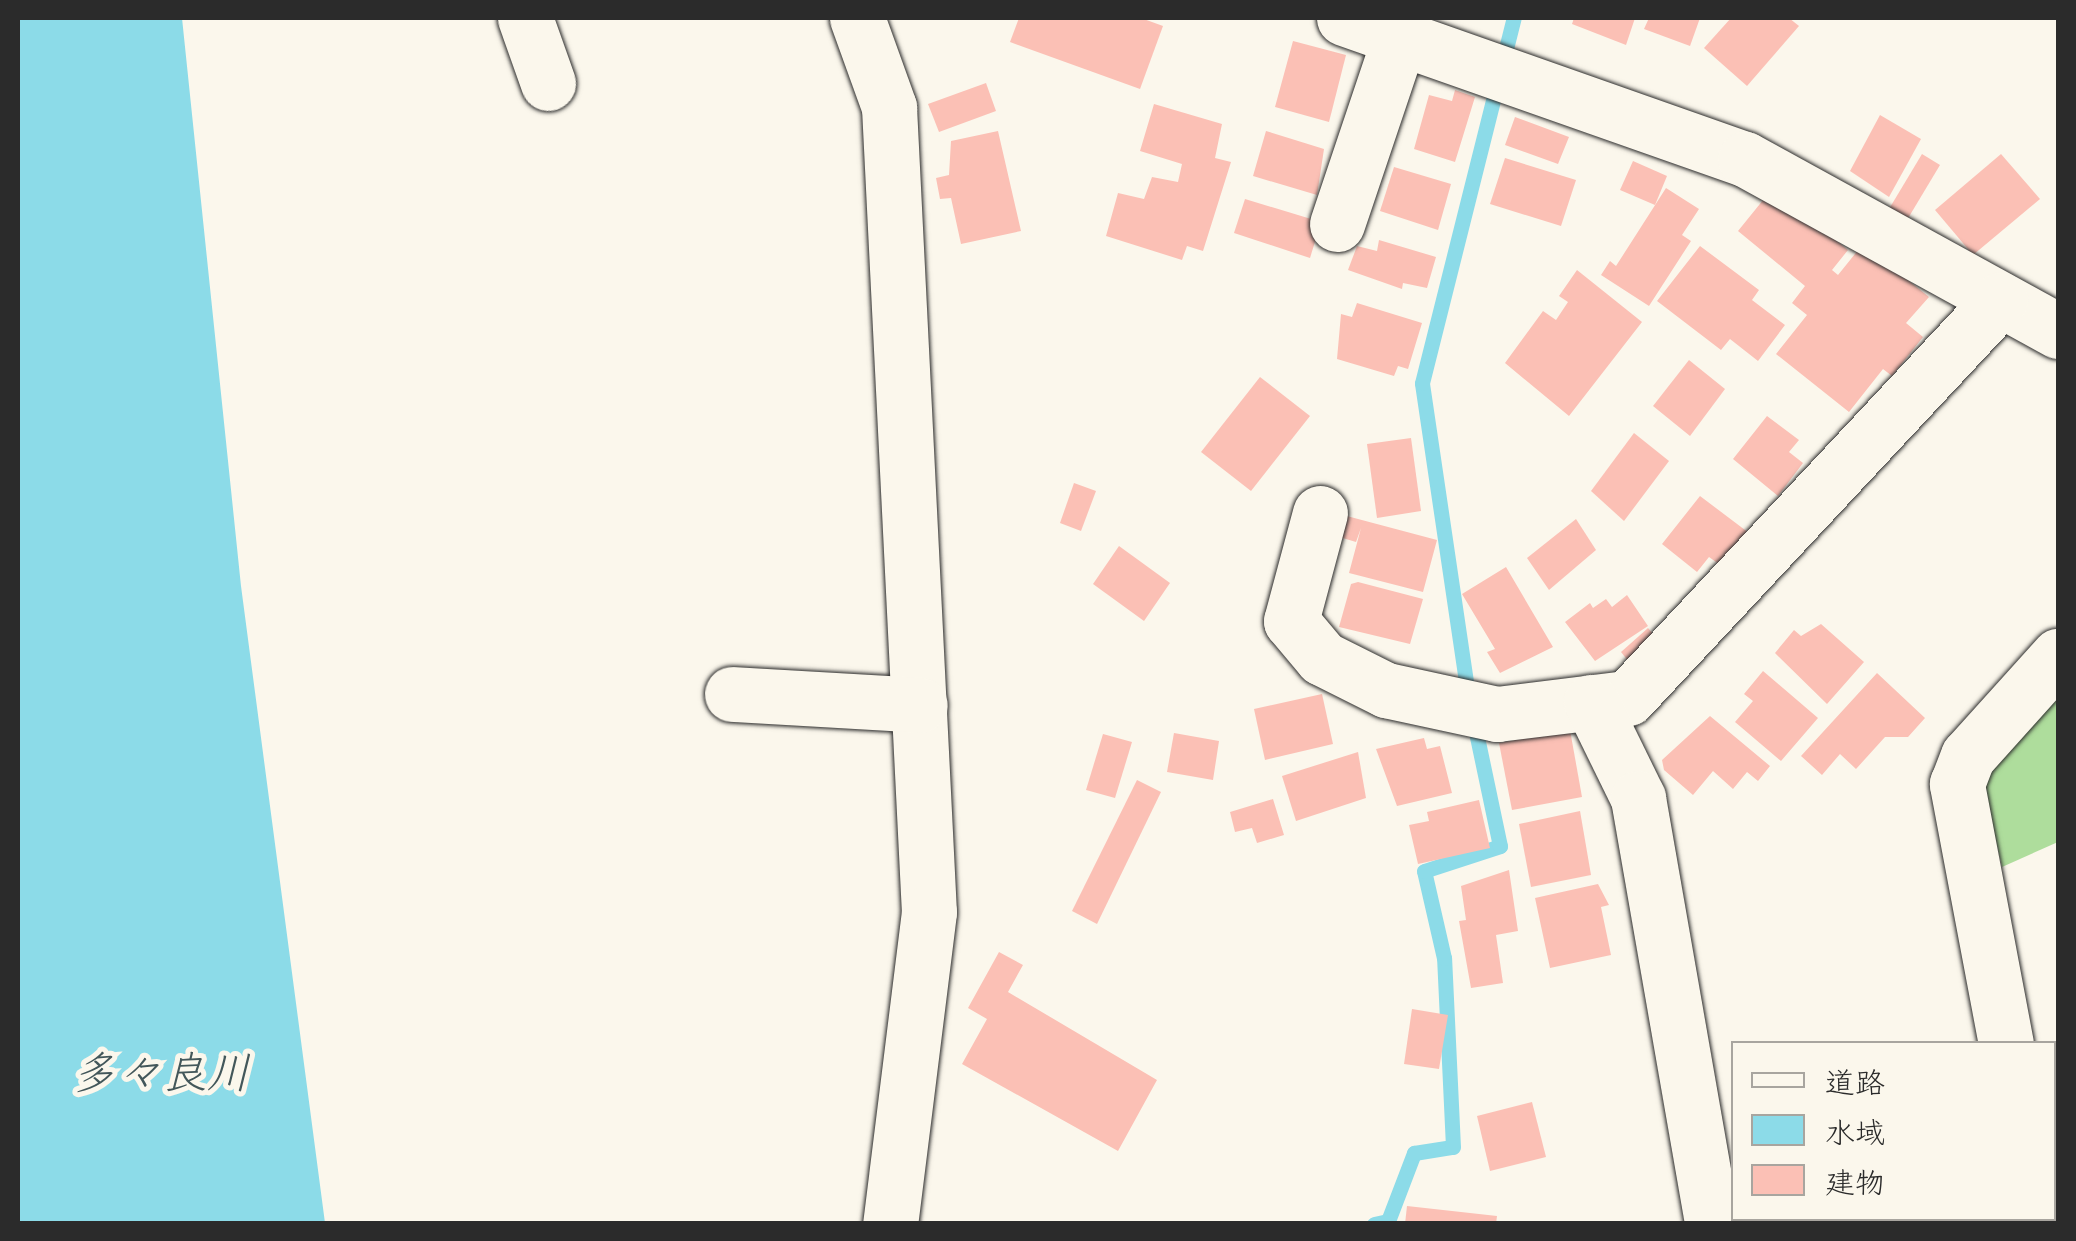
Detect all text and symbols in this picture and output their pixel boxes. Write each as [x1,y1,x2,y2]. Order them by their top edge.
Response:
legend [1731,1041,2056,1221]
water label: 多々良川 [71,1047,251,1101]
text: 道路 [1825,1064,1885,1102]
text: 水域 [1825,1114,1885,1152]
text: 建物 [1825,1164,1885,1202]

